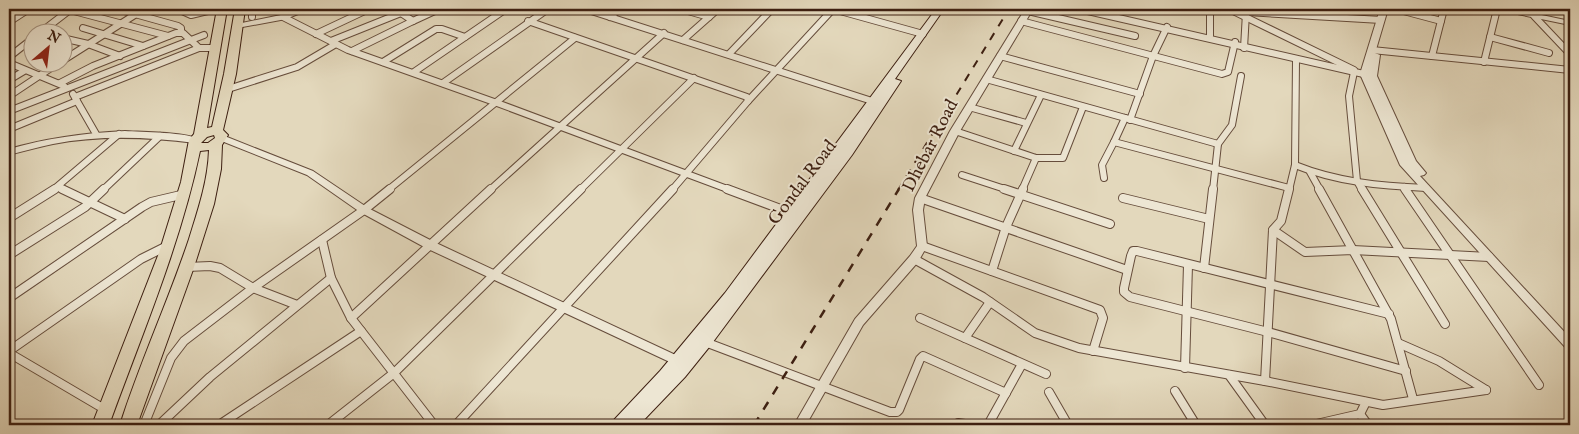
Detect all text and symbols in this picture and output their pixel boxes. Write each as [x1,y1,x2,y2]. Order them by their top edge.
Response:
north arrow [22,22,72,72]
text: N [43,26,63,48]
street label: Dhebar Road [898,95,964,196]
street label: Gondal Road [764,136,843,230]

